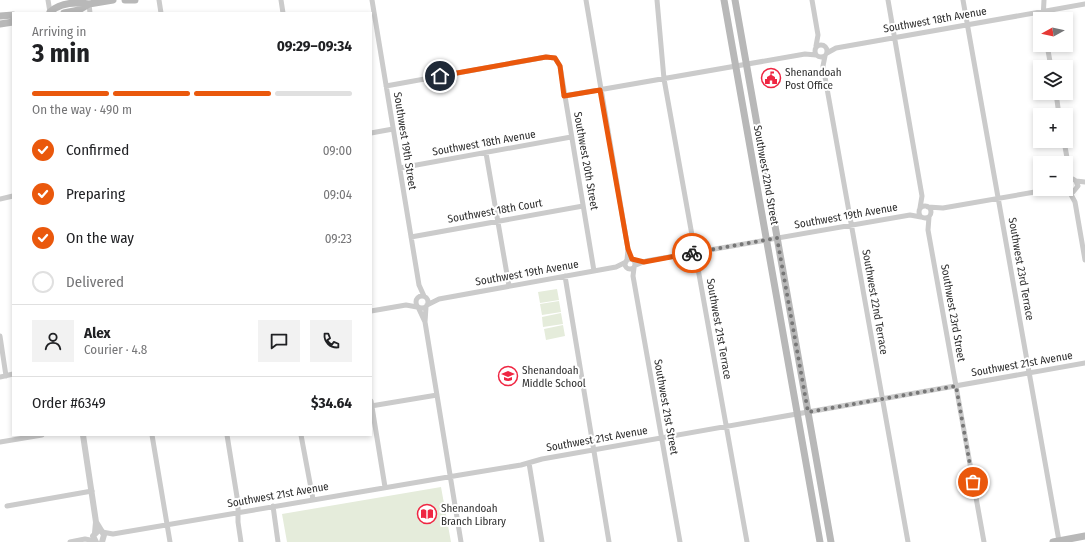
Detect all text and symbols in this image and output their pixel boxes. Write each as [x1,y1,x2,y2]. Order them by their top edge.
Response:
street label: Southwest 18th Avenue [882,5,988,35]
north arrow [1033,12,1073,52]
map controls [1033,12,1073,196]
text: Arriving in [32,24,86,39]
text: 09:29–09:34 [277,37,352,55]
text: 3 min [32,38,90,69]
pin [423,59,457,93]
button: layers [1033,60,1073,100]
icon: home [429,65,451,87]
place label: Shenandoah Post Office [785,66,841,92]
public building icon: Shenandoah Post Office [760,67,782,89]
street label: Southwest 19th Street [391,91,419,191]
text: On the way · 490 m [32,102,132,117]
button: + [1033,108,1073,148]
street label: Southwest 20th Street [571,111,601,212]
street label: Southwest 22nd Street [751,124,781,226]
street label: Southwest 18th Avenue [431,128,537,158]
icon: check [32,139,54,161]
text: Confirmed [66,141,129,159]
text: 09:00 [323,143,352,158]
button: − [1033,156,1073,196]
icon: check [32,183,54,205]
text: Preparing [66,185,125,203]
text: 09:04 [323,187,352,202]
street label: Southwest 18th Court [447,196,544,226]
street label: Southwest 19th Avenue [793,201,899,231]
street label: Southwest 23rd Terrace [1006,217,1036,321]
icon: check [32,227,54,249]
text: On the way [66,229,134,247]
text: 09:23 [325,231,352,246]
courier [672,233,712,273]
icon: bike [681,242,703,264]
street label: Southwest 22nd Terrace [859,248,891,356]
street label: Southwest 19th Avenue [474,258,580,288]
street label: Southwest 23rd Street [938,263,968,363]
text: Delivered [66,273,124,291]
street label: Southwest 21st Terrace [704,278,734,380]
button: person [32,320,74,362]
button: chat [258,320,300,362]
button: phone [310,320,352,362]
text: Alex [84,324,111,342]
text: Courier · 4.8 [84,342,147,357]
street label: Southwest 21st Avenue [970,349,1074,379]
street label: Southwest 21st Street [651,358,681,456]
place label: Shenandoah Middle School [522,364,586,390]
school or university icon: Shenandoah Middle School [497,365,519,387]
text: Order #6349 [32,394,106,412]
text: $34.64 [311,394,352,412]
street label: Southwest 21st Avenue [545,424,649,454]
pin [956,465,990,499]
icon: bag [962,471,984,493]
street label: Southwest 21st Avenue [226,480,330,510]
place label: Shenandoah Branch Library [441,502,506,528]
library icon: Shenandoah Branch Library [416,503,438,525]

